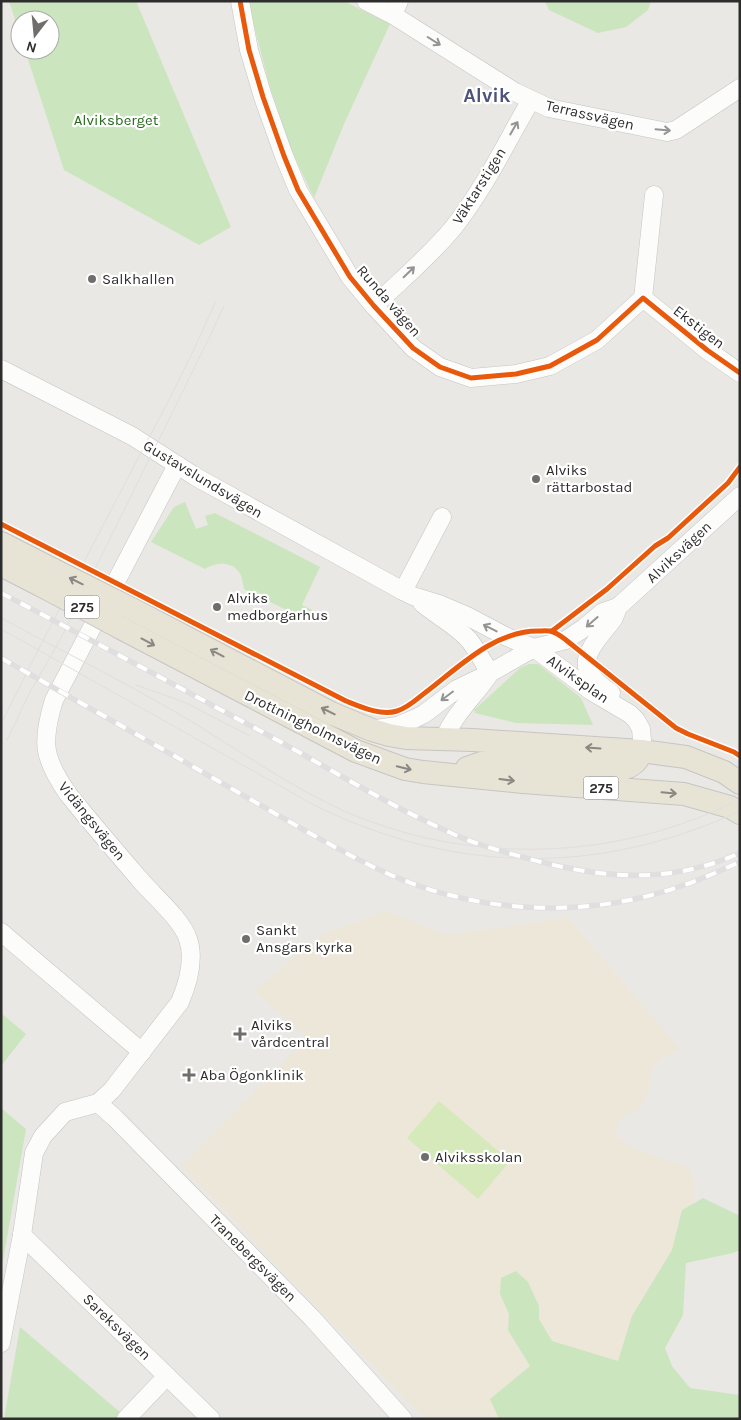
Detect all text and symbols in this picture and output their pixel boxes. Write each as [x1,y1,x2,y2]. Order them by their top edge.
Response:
north arrow [10,10,60,60]
one-way arrow [427,36,441,46]
text: N [24,37,39,57]
district label: Alvik [463,84,511,107]
street label: Terrassvägen [544,96,636,134]
park label: Alviksberget [74,111,159,129]
one-way arrow [510,121,520,136]
one-way arrow [655,126,671,135]
street label: Väktarstigen [448,144,510,228]
street label: Runda vägen [353,261,425,341]
one-way arrow [403,266,415,278]
place label: Salkhallen [102,270,174,288]
marker: Salkhallen [86,273,98,285]
street label: Ekstigen [670,301,728,353]
street label: Gustavslundsvägen [140,436,266,522]
place label: Alviks rättarbostad [546,461,632,496]
marker: Alviks rättarbostad [530,473,542,485]
street label: Alviksvägen [643,517,715,587]
one-way arrow [69,576,84,585]
place label: Alviks medborgarhus [227,589,328,624]
road number: 275 [64,596,100,618]
marker: Alviks medborgarhus [211,601,223,613]
one-way arrow [585,616,598,628]
one-way arrow [482,623,497,633]
one-way arrow [140,638,155,648]
one-way arrow [210,648,225,657]
street label: Alviksplan [544,651,612,707]
street label: Drottningholmsvägen [242,686,384,768]
one-way arrow [441,691,454,702]
one-way arrow [320,705,335,715]
one-way arrow [585,743,601,753]
one-way arrow [396,764,412,773]
one-way arrow [499,775,515,785]
road number: 275 [584,776,618,800]
street label: Vidängsvägen [55,778,129,864]
one-way arrow [661,788,677,798]
place label: Sankt Ansgars kyrka [256,921,352,956]
marker: Sankt Ansgars kyrka [240,933,252,945]
place label: Alviks vårdcentral [251,1016,329,1051]
marker: Alviks vårdcentral [233,1027,247,1041]
place label: Aba Ögonklinik [200,1066,304,1084]
marker: Aba Ögonklinik [182,1068,196,1082]
place label: Alviksskolan [435,1148,522,1166]
marker: Alviksskolan [419,1151,431,1163]
street label: Tranebergsvägen [206,1211,300,1305]
street label: Sareksvägen [79,1290,155,1364]

